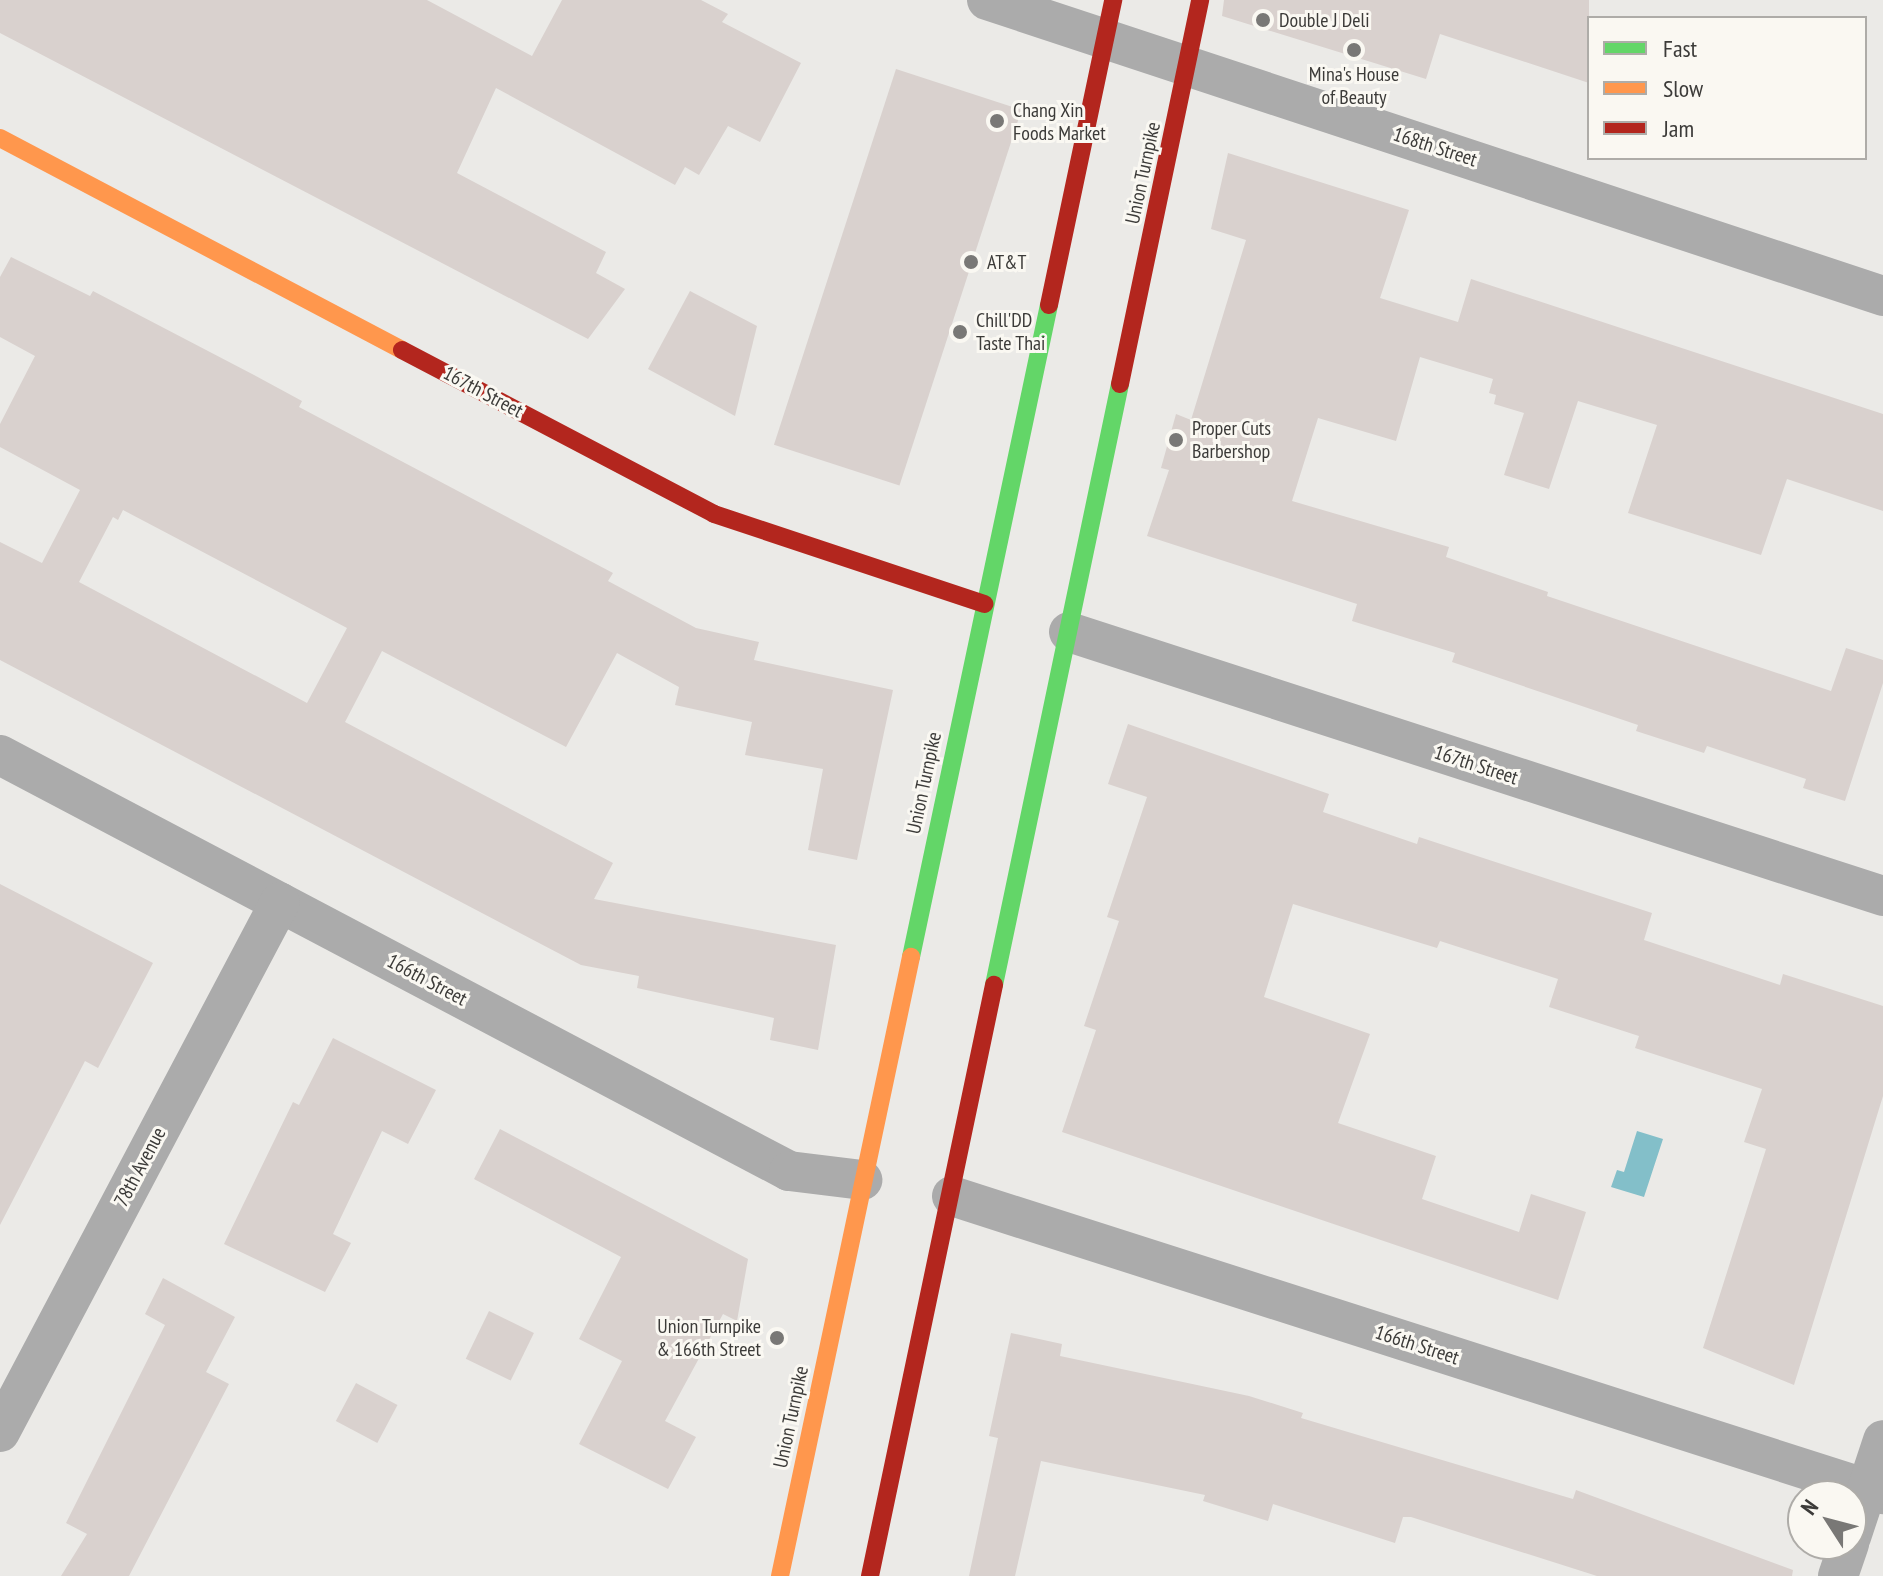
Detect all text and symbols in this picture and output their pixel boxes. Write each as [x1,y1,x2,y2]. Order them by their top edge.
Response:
place label: Double J Deli [1279,8,1369,32]
marker: Double J Deli [1254,11,1272,29]
legend [1587,16,1867,160]
text: Fast [1663,33,1697,64]
marker: Mina's House of Beauty [1345,41,1363,59]
place label: Mina's House of Beauty [1309,62,1399,109]
text: Slow [1663,73,1703,104]
place label: Chang Xin Foods Market [1013,98,1106,145]
marker: Chang Xin Foods Market [988,112,1006,130]
text: Jam [1663,113,1694,144]
street label: Union Turnpike [1120,120,1166,226]
street label: 168th Street [1390,122,1480,172]
place label: AT&T [987,250,1026,274]
marker: AT&T [962,253,980,271]
place label: Chill'DD Taste Thai [976,308,1046,355]
marker: Chill'DD Taste Thai [951,323,969,341]
street label: 167th Street [439,361,527,423]
place label: Proper Cuts Barbershop [1192,416,1271,463]
marker: Proper Cuts Barbershop [1167,431,1185,449]
street label: Union Turnpike [901,730,947,836]
street label: 167th Street [1431,740,1521,790]
street label: 166th Street [383,949,471,1011]
street label: 78th Avenue [109,1123,171,1211]
place label: Union Turnpike & 166th Street [657,1314,761,1361]
street label: 166th Street [1372,1320,1462,1370]
marker: Union Turnpike & 166th Street [768,1329,786,1347]
street label: Union Turnpike [768,1364,814,1470]
north arrow [1787,1480,1867,1560]
text: N [1794,1494,1824,1520]

